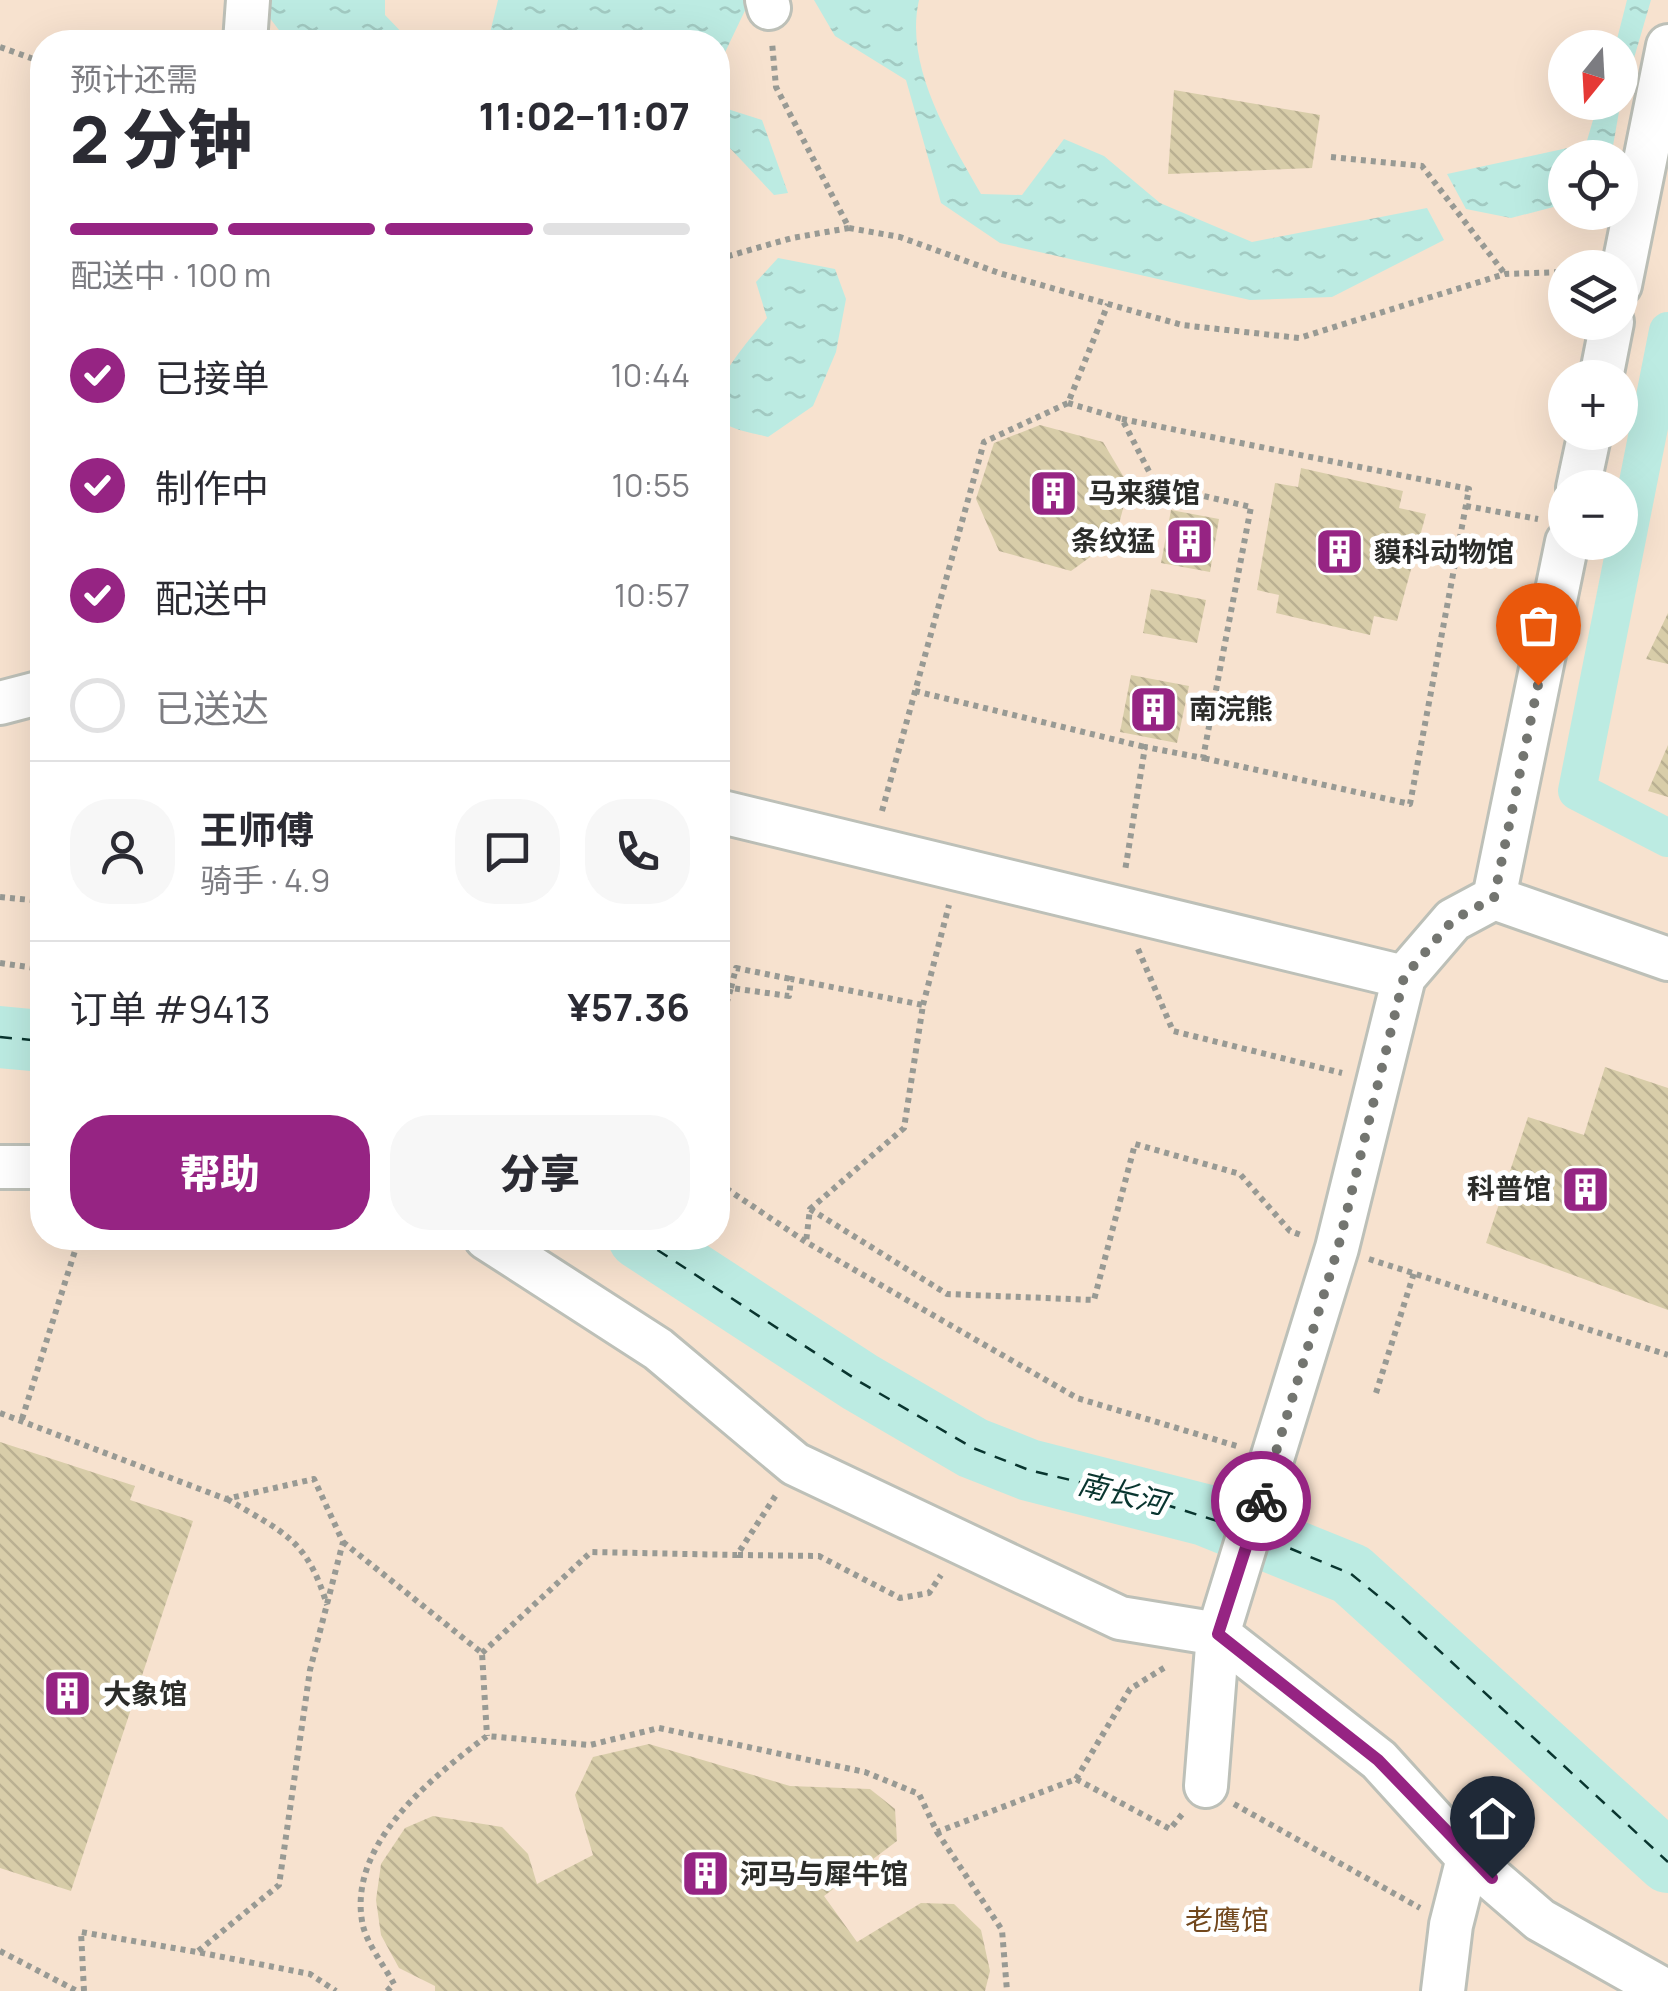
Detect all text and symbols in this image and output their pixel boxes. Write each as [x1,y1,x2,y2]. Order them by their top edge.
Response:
north arrow [1548,30,1638,120]
map controls [1548,30,1638,560]
text: 预计还需 [70,57,198,101]
text: 11:02–11:07 [478,89,690,141]
text: 2 分钟 [70,94,252,183]
button: locate [1548,140,1638,230]
button: layers [1548,250,1638,340]
text: 配送中 · 100 m [70,253,271,297]
icon: check [70,348,125,403]
text: 已接单 [155,351,269,403]
text: 10:44 [610,353,690,397]
button: + [1548,360,1638,450]
icon: check [70,458,125,513]
text: 制作中 [155,461,269,513]
text: 10:55 [611,463,690,507]
building icon: 马来貘馆 [1027,467,1079,519]
button: − [1548,470,1638,560]
place label: 马来貘馆 [1088,473,1200,511]
building icon: 条纹猛 [1164,515,1216,567]
place label: 条纹猛 [1071,521,1155,559]
building icon: 貘科动物馆 [1313,526,1365,578]
place label: 貘科动物馆 [1374,532,1514,570]
icon: check [70,568,125,623]
text: 配送中 [155,571,269,623]
text: 10:57 [614,573,690,617]
pin [1496,583,1581,686]
icon: bag [1511,598,1566,653]
text: 已送达 [155,681,269,733]
building icon: 南浣熊 [1128,683,1180,735]
place label: 南浣熊 [1189,689,1273,727]
button: person [70,799,175,904]
button: chat [455,799,560,904]
button: phone [585,799,690,904]
text: 王师傅 [200,803,314,855]
text: 骑手 · 4.9 [200,858,330,902]
text: ¥57.36 [568,980,690,1032]
text: 订单 #9413 [70,982,270,1034]
button: 帮助 [70,1115,370,1230]
button: 分享 [390,1115,690,1230]
building icon: 科普馆 [1560,1163,1612,1215]
place label: 科普馆 [1467,1169,1551,1207]
courier [1211,1451,1311,1551]
water label: 南长河 [1074,1462,1176,1525]
icon: bike [1234,1474,1289,1529]
building icon: 大象馆 [42,1668,94,1720]
place label: 大象馆 [103,1674,187,1712]
pin [1450,1776,1535,1879]
icon: home [1465,1791,1520,1846]
building icon: 河马与犀牛馆 [679,1848,731,1900]
place label: 河马与犀牛馆 [740,1854,908,1892]
park label: 老鹰馆 [1185,1900,1269,1938]

